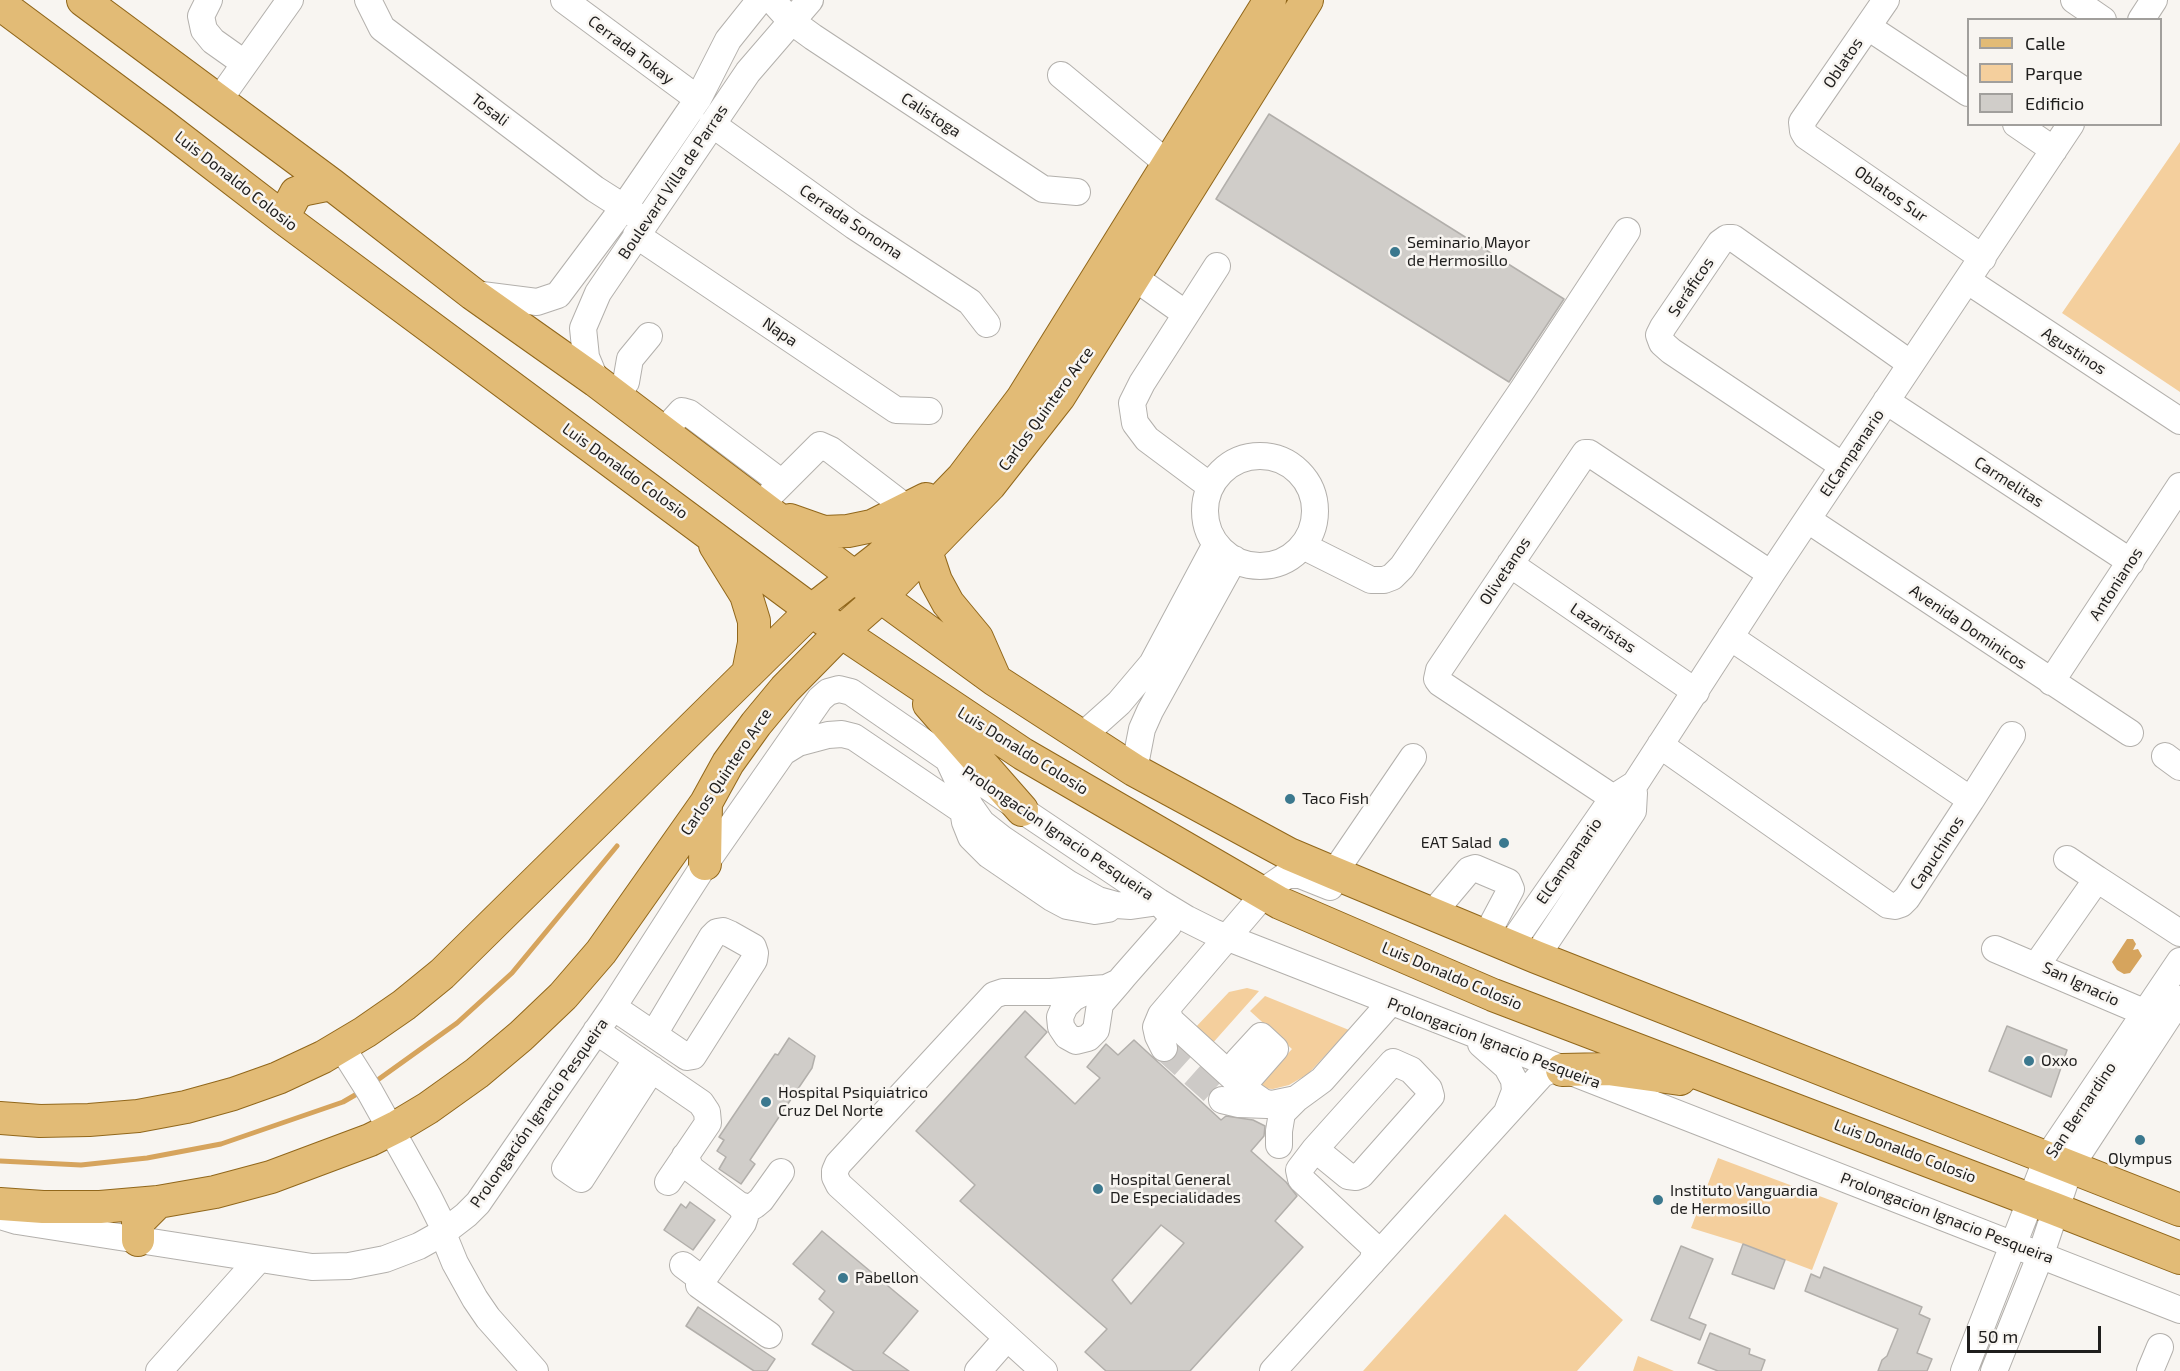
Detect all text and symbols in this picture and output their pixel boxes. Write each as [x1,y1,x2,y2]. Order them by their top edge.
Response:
street label: Cerrada Tokay [584,11,678,89]
legend [1967,18,2162,126]
text: Calle [2025,32,2066,54]
street label: Oblatos [1819,34,1867,92]
text: Parque [2025,62,2083,84]
street label: Calistoga [897,89,965,141]
street label: Tosali [467,90,513,130]
text: Edificio [2025,92,2084,114]
street label: Boulevard Villa de Parras [614,101,732,263]
street label: Luis Donaldo Colosio [171,127,301,235]
street label: Oblatos Sur [1851,162,1931,226]
street label: Cerrada Sonoma [796,180,906,264]
place label: Seminario Mayor de Hermosillo [1407,233,1530,271]
marker: Seminario Mayor de Hermosillo [1388,245,1402,259]
street label: Seráficos [1664,254,1718,320]
street label: Napa [759,313,801,351]
street label: Agustinos [2038,323,2110,379]
street label: Carlos Quintero Arce [994,343,1098,475]
street label: ElCampanario [1816,406,1888,500]
street label: Luis Donaldo Colosio [558,419,692,523]
street label: Carmelitas [1971,453,2047,511]
street label: Olivetanos [1475,533,1535,609]
street label: Antonianos [2085,544,2147,624]
street label: Avenida Dominicos [1906,581,2030,673]
street label: Lazaristas [1566,599,1640,657]
street label: Luis Donaldo Colosio [954,703,1092,799]
street label: Carlos Quintero Arce [676,705,776,839]
street label: Prolongacion Ignacio Pesqueira [959,762,1157,904]
place label: Taco Fish [1302,789,1369,809]
marker: Taco Fish [1283,792,1297,806]
street label: Capuchinos [1906,813,1968,893]
street label: ElCampanario [1532,814,1606,908]
place label: EAT Salad [1421,833,1492,853]
marker: EAT Salad [1497,836,1511,850]
street label: Luis Donaldo Colosio [1379,938,1525,1014]
street label: San Ignacio [2039,958,2123,1010]
street label: Prolongacion Ignacio Pesqueira [1385,993,1603,1093]
street label: Prolongación Ignacio Pesqueira [466,1015,612,1211]
place label: Oxxo [2041,1051,2077,1071]
marker: Oxxo [2022,1054,2036,1068]
street label: San Bernardino [2042,1058,2120,1162]
place label: Hospital Psiquiatrico Cruz Del Norte [778,1083,928,1121]
marker: Hospital Psiquiatrico Cruz Del Norte [759,1095,773,1109]
street label: Luis Donaldo Colosio [1831,1115,1979,1187]
marker: Olympus [2133,1133,2147,1147]
place label: Olympus [2108,1149,2172,1169]
street label: Prolongacion Ignacio Pesqueira [1838,1168,2056,1268]
place label: Hospital General De Especialidades [1110,1170,1241,1208]
place label: Instituto Vanguardia de Hermosillo [1670,1181,1818,1219]
marker: Hospital General De Especialidades [1091,1182,1105,1196]
marker: Instituto Vanguardia de Hermosillo [1651,1193,1665,1207]
place label: Pabellon [855,1268,919,1288]
marker: Pabellon [836,1271,850,1285]
scale bar [1970,1314,2104,1352]
text: 50 m [1978,1325,2018,1347]

